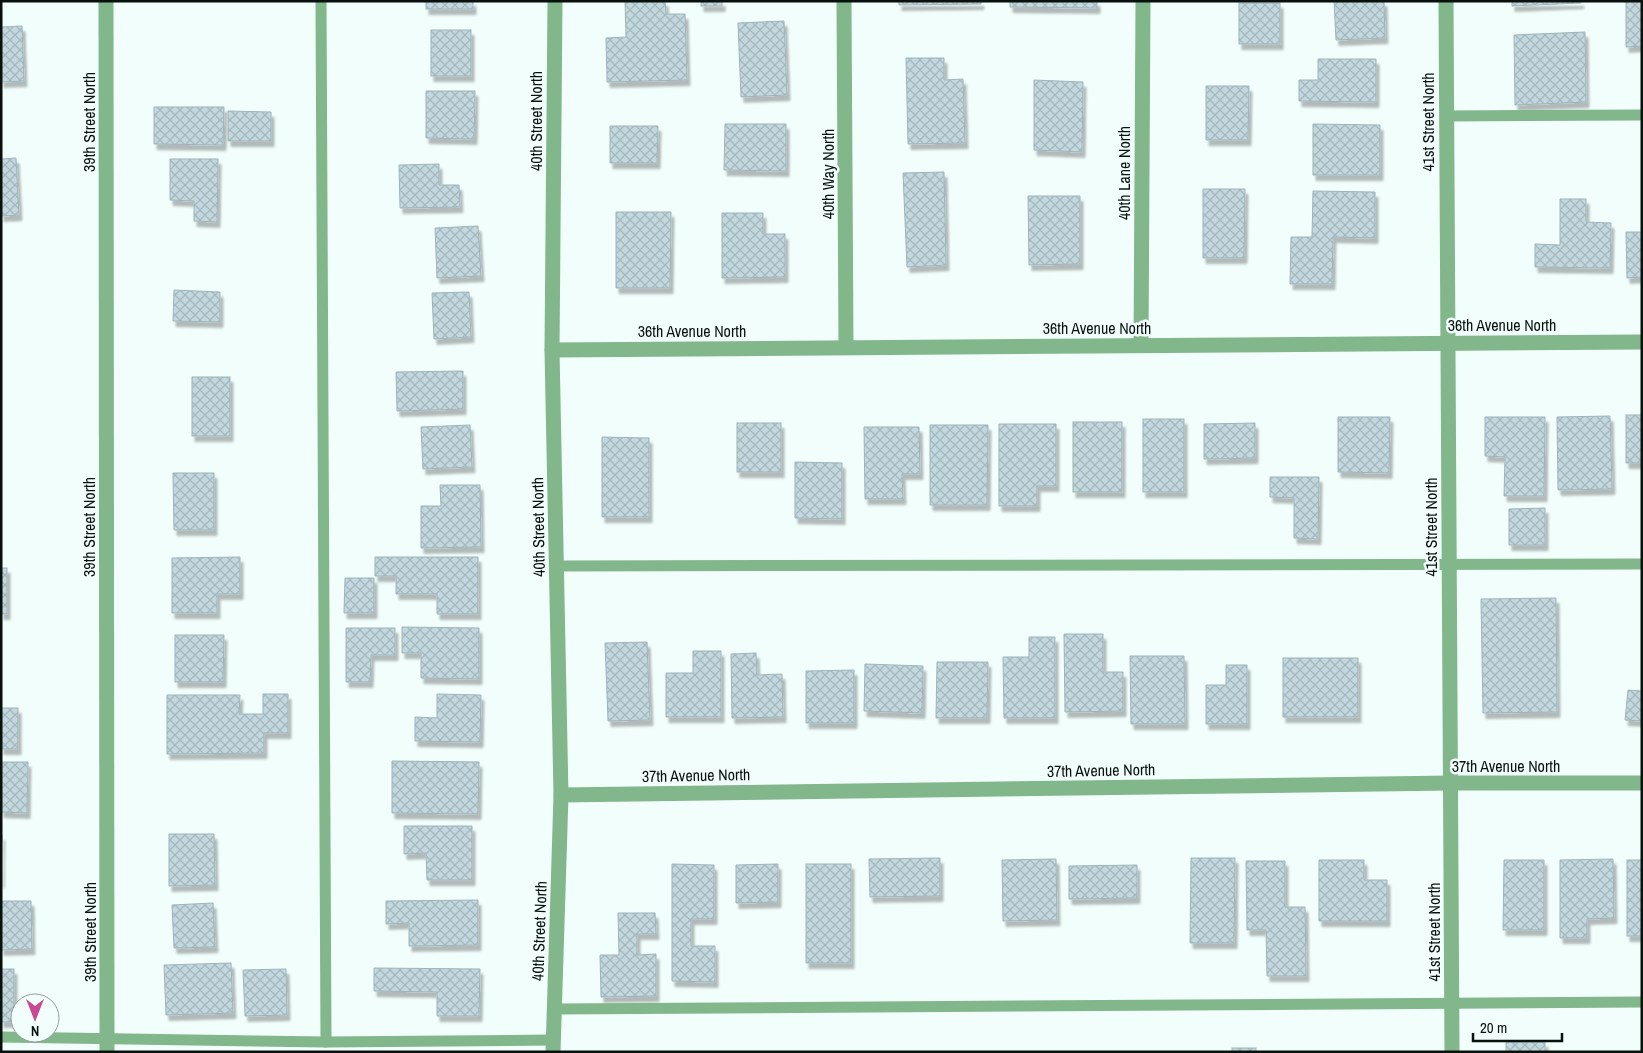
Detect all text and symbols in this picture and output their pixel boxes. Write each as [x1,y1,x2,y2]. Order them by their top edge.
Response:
street label: 40th Street North [525,71,547,171]
street label: 39th Street North [78,72,100,172]
street label: 41st Street North [1417,72,1439,172]
street label: 40th Lane North [1113,126,1135,220]
street label: 40th Way North [817,129,839,219]
street label: 36th Avenue North [1448,314,1556,336]
street label: 36th Avenue North [1043,317,1151,339]
street label: 36th Avenue North [638,320,746,342]
street label: 39th Street North [78,477,100,577]
street label: 40th Street North [526,477,550,577]
street label: 41st Street North [1420,477,1442,577]
street label: 37th Avenue North [1452,755,1560,777]
street label: 37th Avenue North [1047,758,1155,782]
street label: 37th Avenue North [642,763,750,787]
street label: 40th Street North [526,881,552,981]
street label: 39th Street North [79,882,101,982]
street label: 41st Street North [1423,882,1445,982]
north arrow [10,993,60,1043]
scale bar [1473,1010,1562,1042]
text: 20 m [1480,1017,1507,1038]
text: N [31,1022,39,1040]

